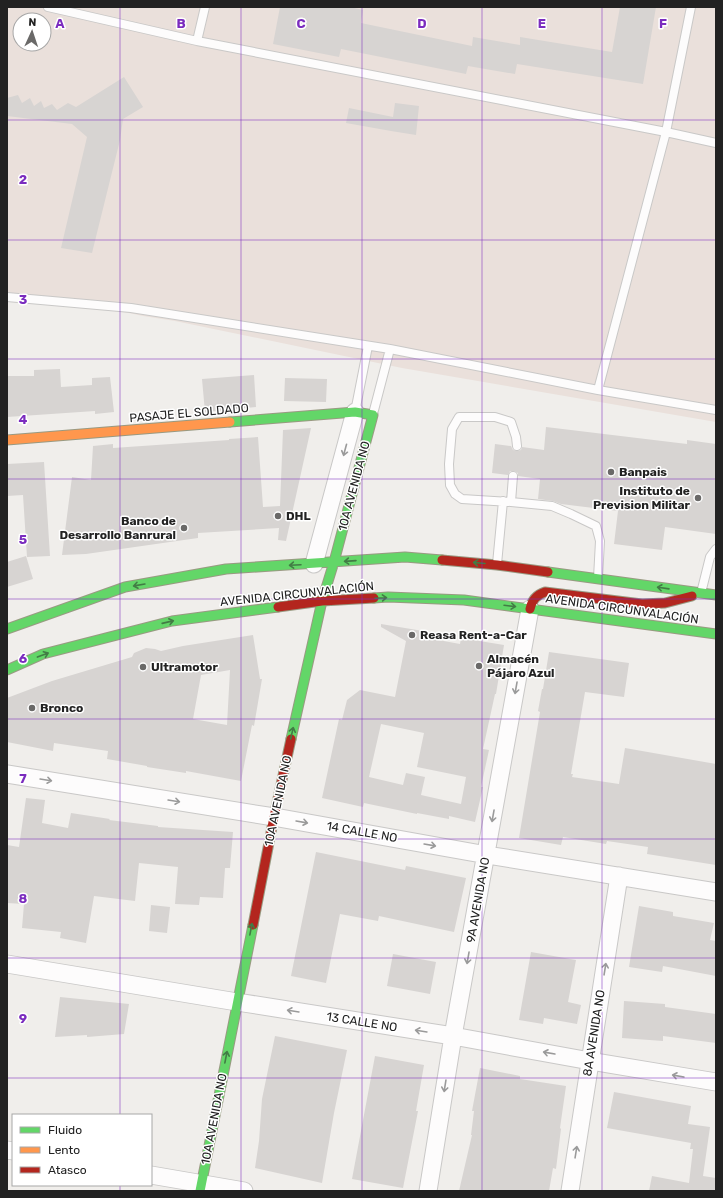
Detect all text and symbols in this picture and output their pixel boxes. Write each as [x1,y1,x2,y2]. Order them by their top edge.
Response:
north arrow [12,12,52,52]
text: N [28,16,37,29]
text: A [55,16,65,31]
text: B [176,16,186,31]
text: C [296,16,306,31]
text: D [417,16,427,31]
text: E [538,16,546,31]
text: F [659,16,667,31]
text: 2 [19,172,27,187]
text: 3 [19,292,28,307]
street label: PASAJE EL SOLDADO [129,401,249,425]
text: 4 [19,412,28,427]
street label: 10A AVENIDA NO [335,439,373,533]
one-way arrow [340,443,348,456]
place label: Banpais [619,465,667,479]
marker: Banpais [606,467,616,477]
place label: Instituto de Prevision Militar [593,484,691,512]
marker: Instituto de Prevision Militar [693,493,703,503]
place label: DHL [286,509,311,523]
marker: DHL [273,511,283,521]
place label: Banco de Desarrollo Banrural [59,514,176,542]
marker: Banco de Desarrollo Banrural [179,523,189,533]
text: 5 [19,532,27,547]
one-way arrow [344,558,357,565]
one-way arrow [473,560,486,567]
one-way arrow [289,561,302,569]
street label: AVENIDA CIRCUNVALACIÓN [219,579,375,609]
one-way arrow [133,581,146,589]
one-way arrow [657,584,670,592]
street label: AVENIDA CIRCUNVALACIÓN [545,591,699,627]
one-way arrow [374,594,387,601]
one-way arrow [503,602,516,610]
one-way arrow [162,617,175,625]
place label: Reasa Rent-a-Car [420,628,527,642]
marker: Reasa Rent-a-Car [407,630,417,640]
one-way arrow [36,650,48,658]
text: 6 [19,651,28,666]
place label: Almacén Pájaro Azul [487,652,555,680]
place label: Ultramotor [151,660,218,674]
marker: Almacén Pájaro Azul [474,661,484,671]
marker: Ultramotor [138,662,148,672]
one-way arrow [512,682,520,695]
place label: Bronco [40,701,83,715]
marker: Bronco [27,703,37,713]
one-way arrow [289,727,297,740]
street label: 10A AVENIDA NO [262,754,294,848]
text: 7 [19,771,27,786]
one-way arrow [39,776,52,784]
one-way arrow [167,797,180,805]
one-way arrow [489,810,497,823]
one-way arrow [295,818,308,826]
street label: 14 CALLE NO [325,819,399,845]
one-way arrow [423,841,436,849]
street label: 9A AVENIDA NO [464,856,492,944]
text: 8 [19,891,28,906]
one-way arrow [248,923,256,936]
one-way arrow [463,951,471,964]
one-way arrow [601,963,609,976]
street label: 8A AVENIDA NO [580,989,608,1077]
one-way arrow [287,1007,300,1015]
street label: 13 CALLE NO [326,1009,398,1035]
text: 9 [19,1011,27,1026]
one-way arrow [415,1027,428,1035]
one-way arrow [543,1049,556,1057]
one-way arrow [222,1050,230,1063]
one-way arrow [671,1071,684,1079]
street label: 10A AVENIDA NO [198,1072,230,1166]
one-way arrow [441,1079,449,1092]
legend [12,1114,152,1186]
text: Fluido [48,1123,82,1137]
text: Lento [48,1143,80,1157]
one-way arrow [572,1146,580,1159]
text: Atasco [48,1163,87,1177]

